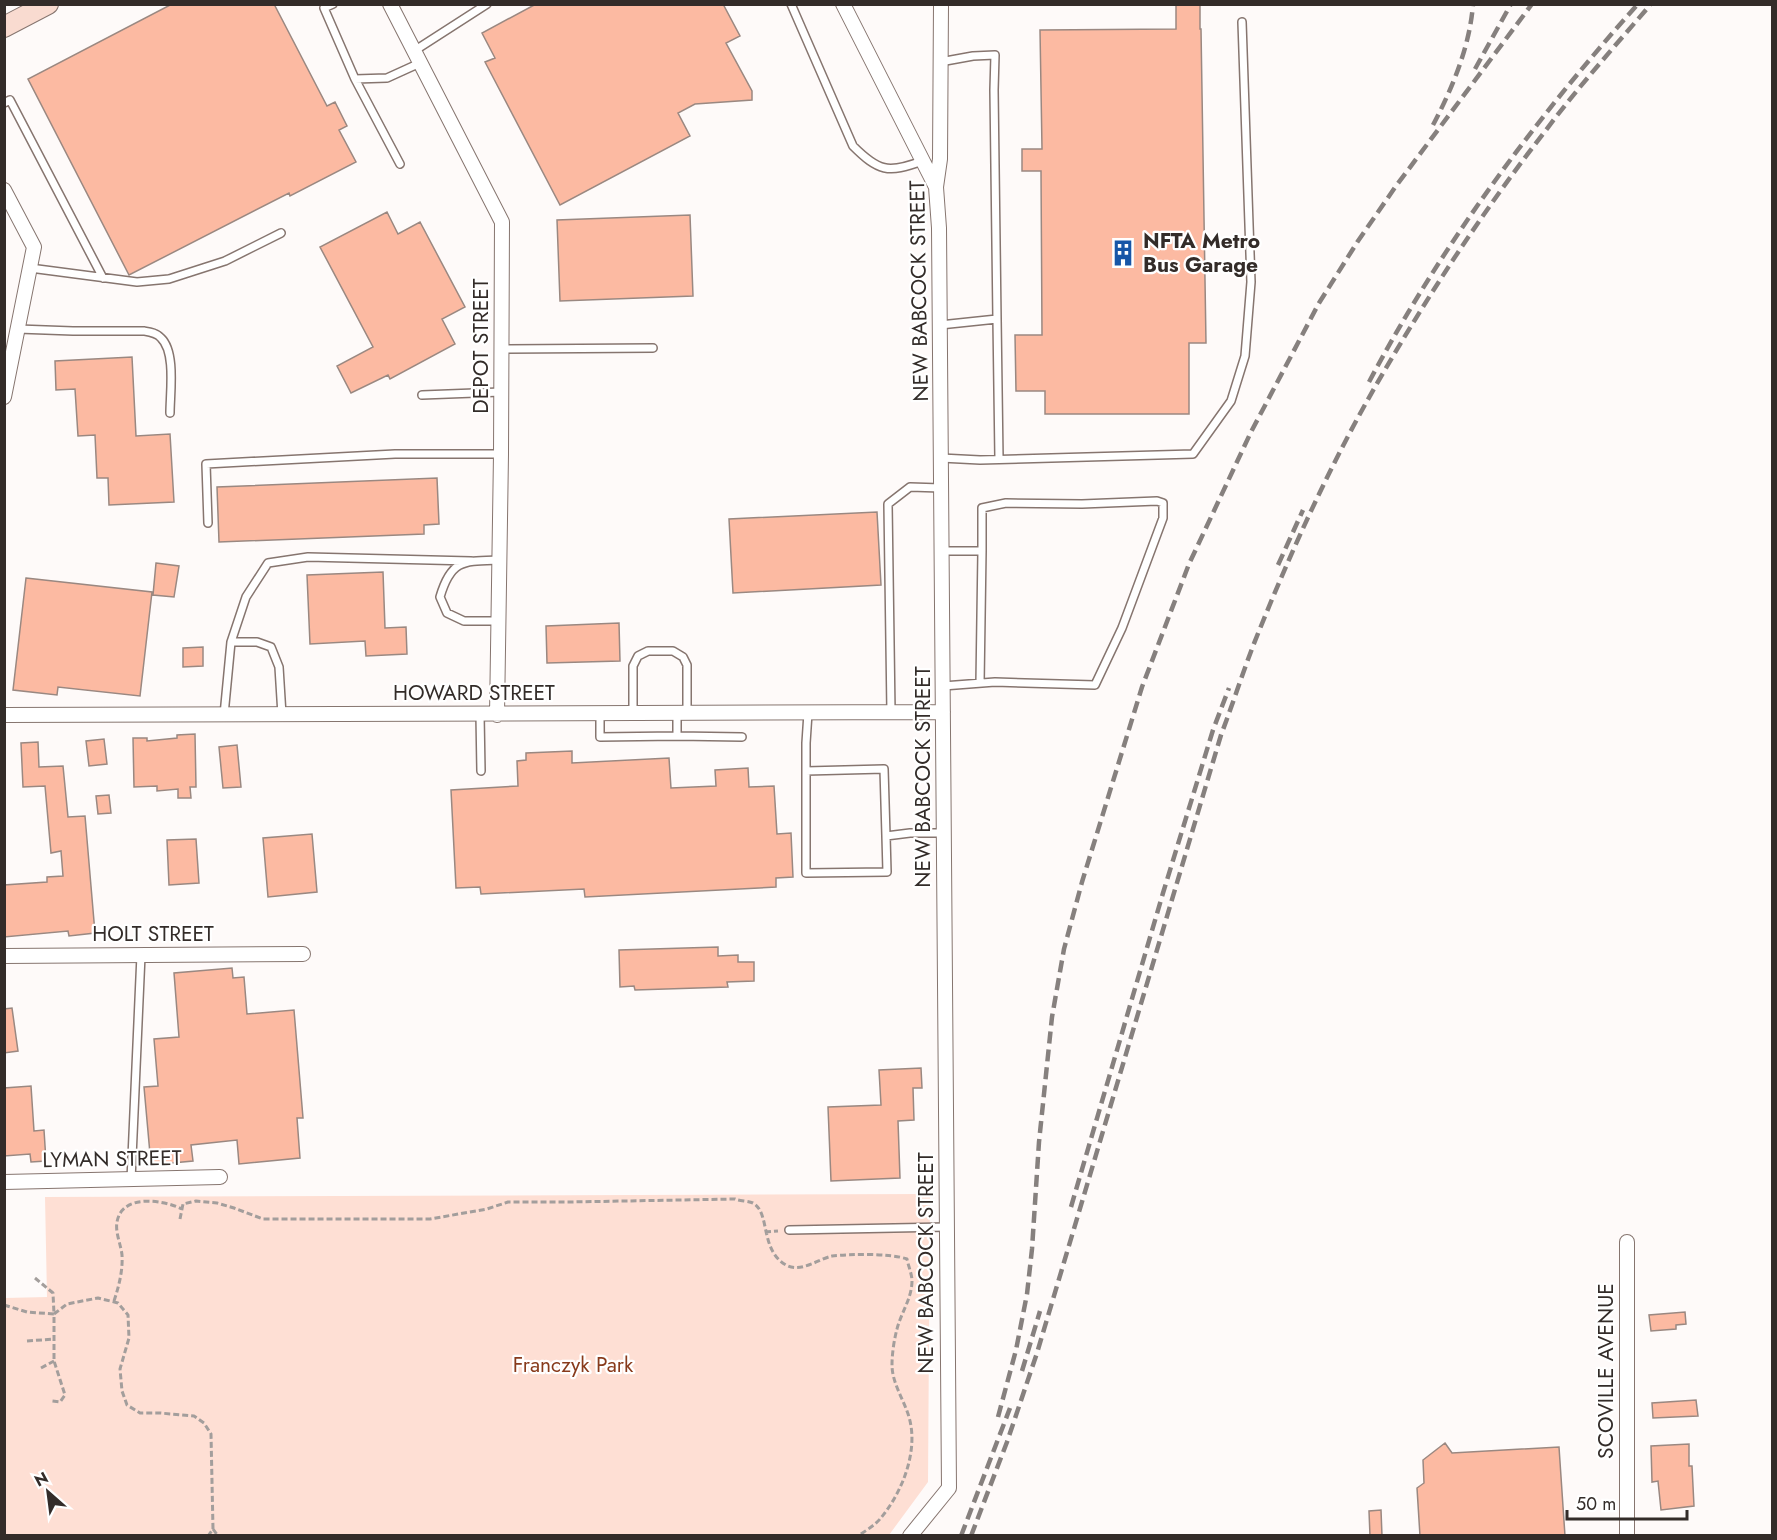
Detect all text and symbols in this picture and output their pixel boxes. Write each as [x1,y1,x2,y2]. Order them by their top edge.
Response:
street label: NEW BABCOCK STREET [902,180,936,402]
place label: NFTA Metro Bus Garage [1143,226,1260,280]
building icon: NFTA Metro Bus Garage [1108,238,1138,268]
street label: DEPOT STREET [466,278,496,414]
street label: NEW BABCOCK STREET [908,666,938,888]
street label: HOWARD STREET [393,678,555,708]
street label: HOLT STREET [92,919,214,949]
street label: LYMAN STREET [42,1143,182,1175]
street label: NEW BABCOCK STREET [911,1152,941,1374]
street label: SCOVILLE AVENUE [1591,1283,1621,1459]
park label: Franczyk Park [513,1350,634,1380]
north arrow [18,1462,78,1522]
text: N [30,1466,52,1492]
scale bar [1567,1483,1687,1521]
text: 50 m [1576,1491,1616,1517]

